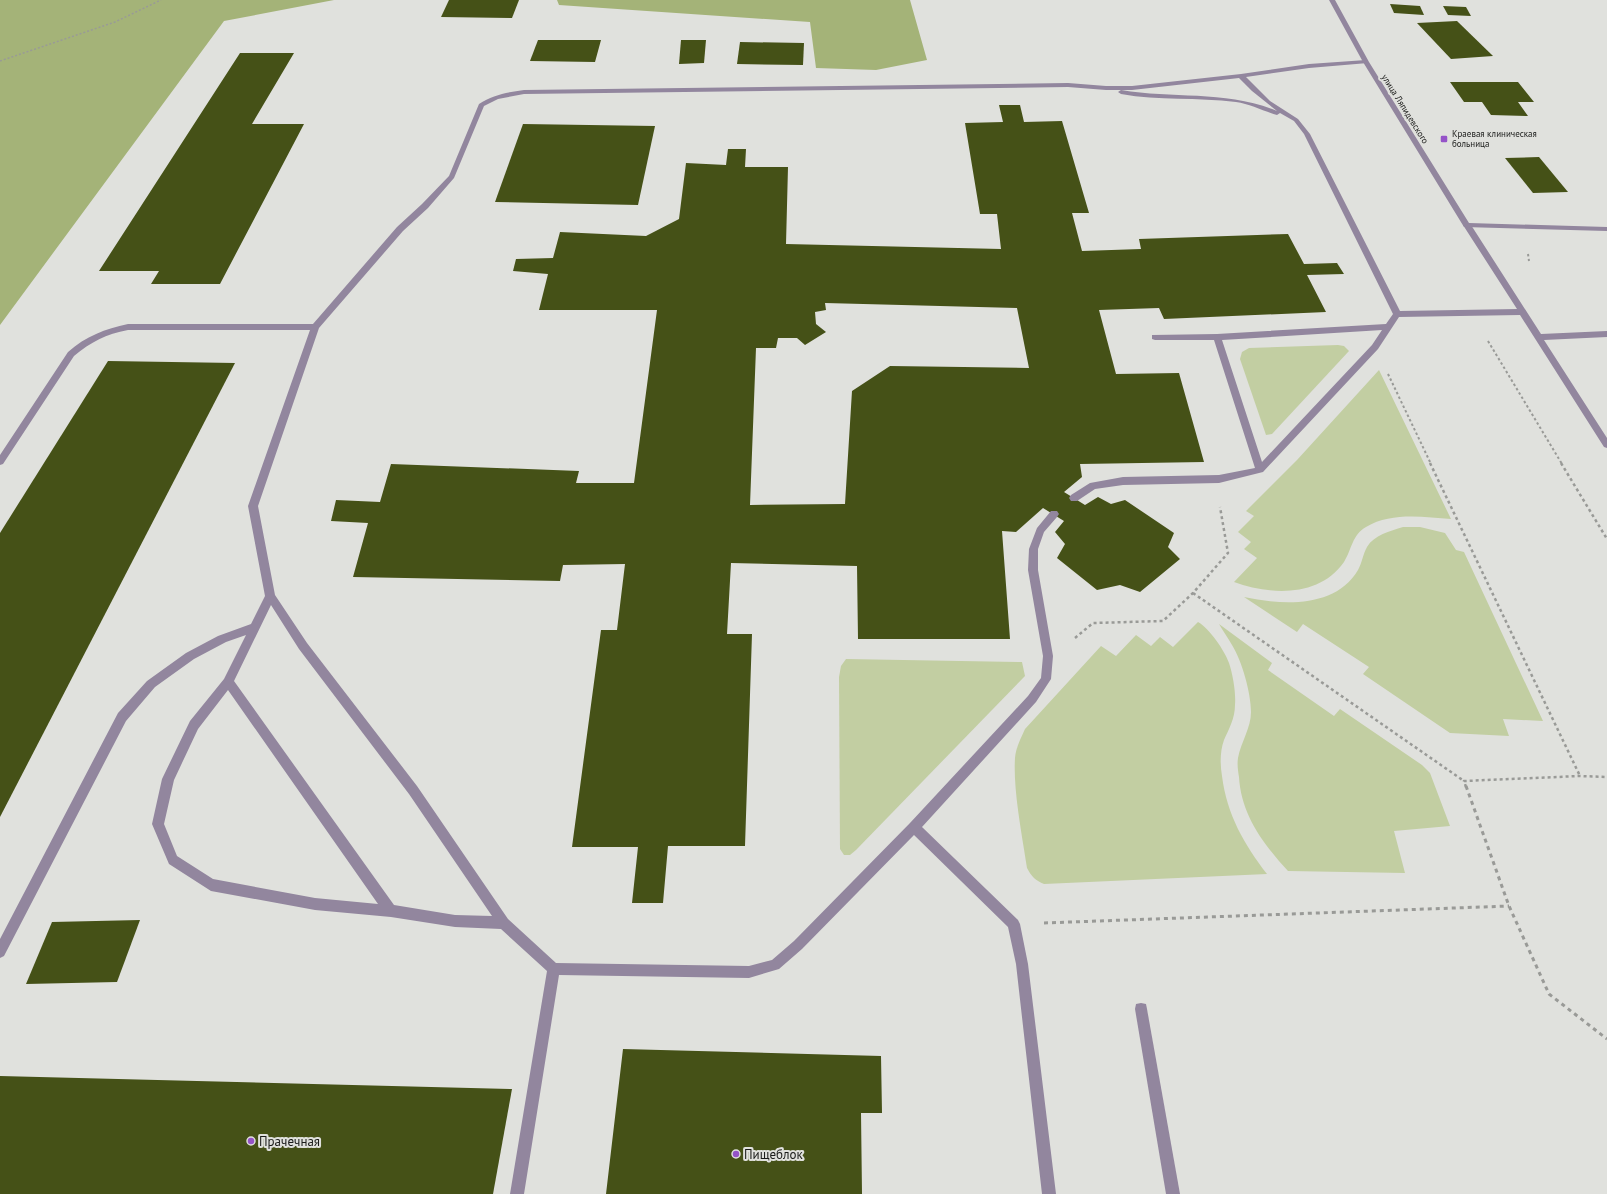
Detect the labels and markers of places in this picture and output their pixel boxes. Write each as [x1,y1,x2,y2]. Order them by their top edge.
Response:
place label: Краевая клиническая больница [1452,128,1537,149]
marker: Краевая клиническая больница [1439,134,1449,144]
place label: Прачечная [259,1133,320,1150]
marker: Прачечная [246,1136,256,1146]
place label: Пищеблок [744,1146,803,1163]
marker: Пищеблок [731,1149,741,1159]

